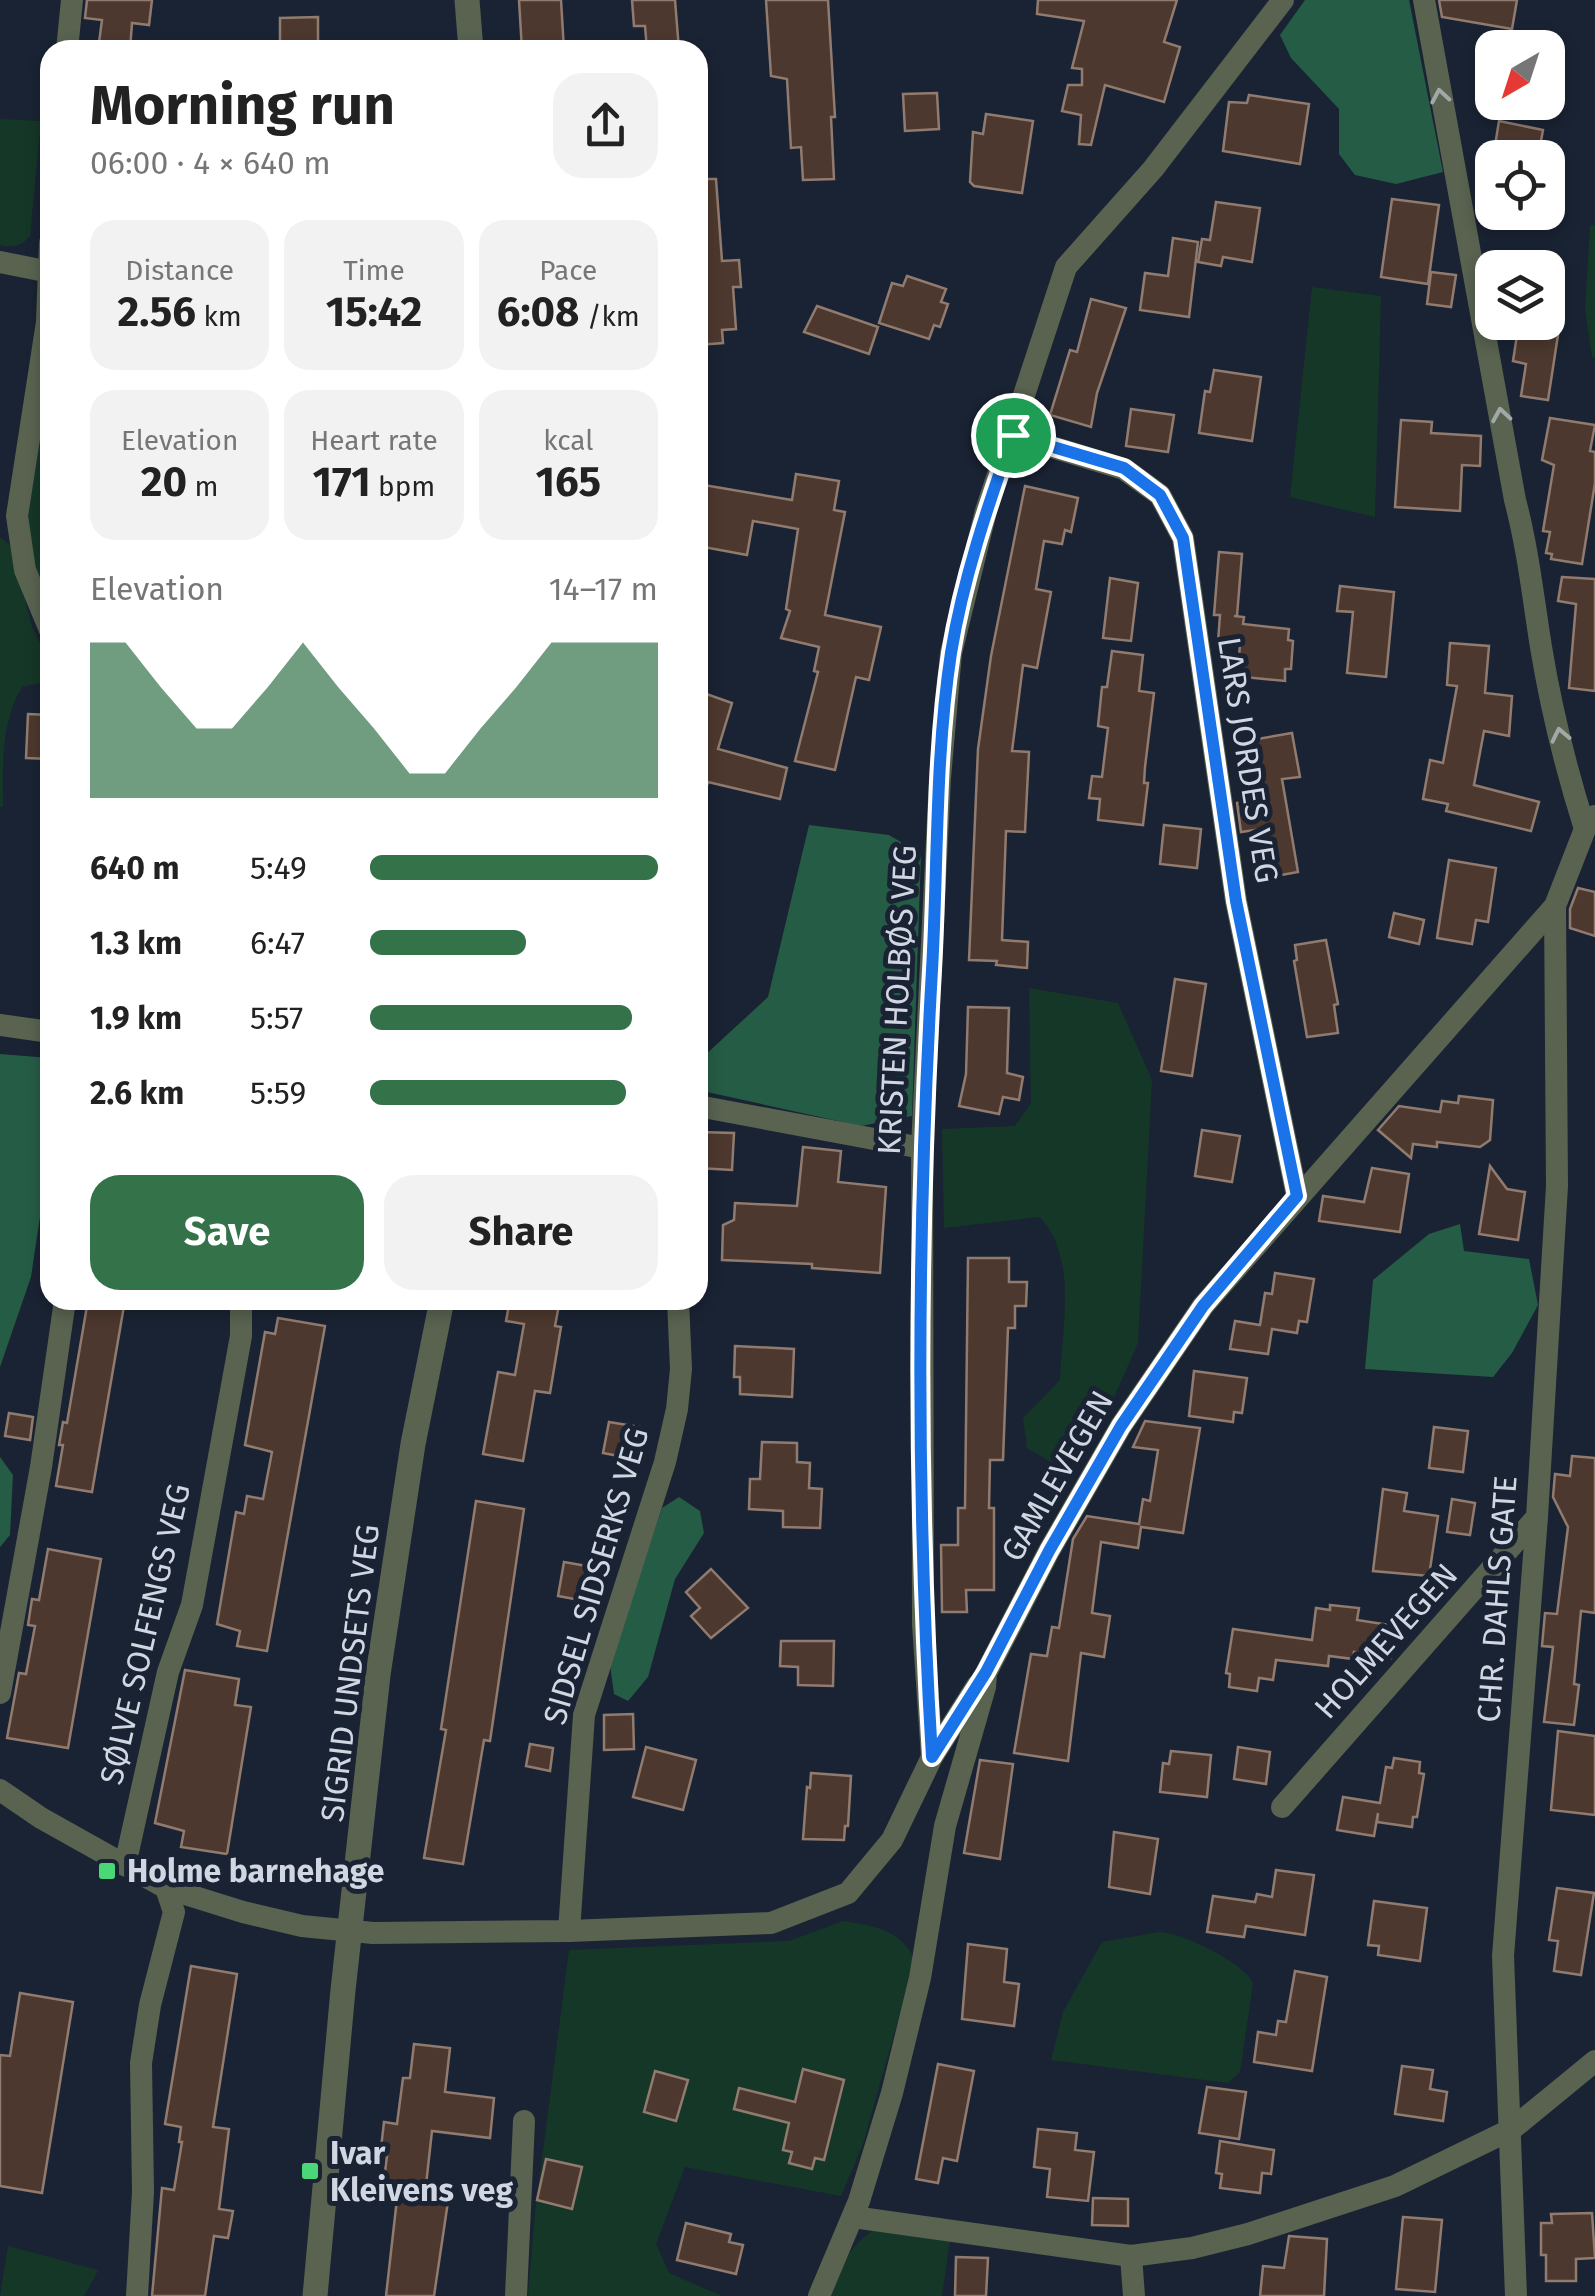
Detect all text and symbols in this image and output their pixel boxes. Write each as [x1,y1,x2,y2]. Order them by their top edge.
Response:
north arrow [1475,30,1565,120]
map controls [1475,30,1565,340]
text: Morning run [90,73,395,139]
button: share [553,73,658,178]
one-way arrow [1430,88,1451,105]
button: locate [1475,140,1565,230]
text: 06:00 · 4 × 640 m [90,144,331,182]
button: layers [1475,250,1565,340]
text: Distance [125,254,234,287]
text: Time [343,254,405,287]
text: Pace [539,254,597,287]
text: 2.56 [118,287,196,337]
text: 15:42 [326,287,422,337]
text: 6:08 [497,287,580,337]
text: km [196,300,242,333]
text: /km [580,300,640,333]
pin [971,393,1056,478]
one-way arrow [1491,407,1512,424]
icon: arrive [986,408,1041,463]
text: Elevation [121,424,238,457]
text: Heart rate [310,424,438,457]
text: kcal [543,424,594,457]
text: 20 [141,457,187,507]
text: 171 [313,457,371,507]
text: 165 [536,457,601,507]
text: m [187,470,219,503]
text: bpm [371,470,435,503]
text: Elevation [90,570,224,608]
text: 14–17 m [549,570,658,608]
street label: LARS JORDES VEG [1210,634,1286,886]
one-way arrow [1550,727,1571,744]
street label: KRISTEN HOLBØS VEG [870,844,924,1156]
text: 640 m [90,849,179,887]
text: 5:49 [250,849,307,887]
text: 1.3 km [90,924,182,962]
text: 6:47 [250,924,305,962]
text: 1.9 km [90,999,182,1037]
text: 5:57 [250,999,303,1037]
text: 2.6 km [90,1074,184,1112]
text: 5:59 [250,1074,306,1112]
button: Save [90,1175,364,1290]
button: Share [384,1175,658,1290]
street label: GAMLEVEGEN [993,1384,1121,1568]
street label: SIDSEL SIDSERKS VEG [535,1423,657,1729]
street label: CHR. DAHLS GATE [1469,1474,1525,1724]
street label: SØLVE SOLFENGS VEG [92,1480,198,1788]
street label: SIGRID UNDSETS VEG [313,1522,387,1824]
street label: HOLMEVEGEN [1307,1556,1465,1726]
place label: Holme barnehage [127,1852,384,1890]
marker: Holme barnehage [96,1860,118,1882]
place label: Ivar Kleivens veg [330,2134,513,2209]
marker: Ivar Kleivens veg [299,2160,321,2182]

